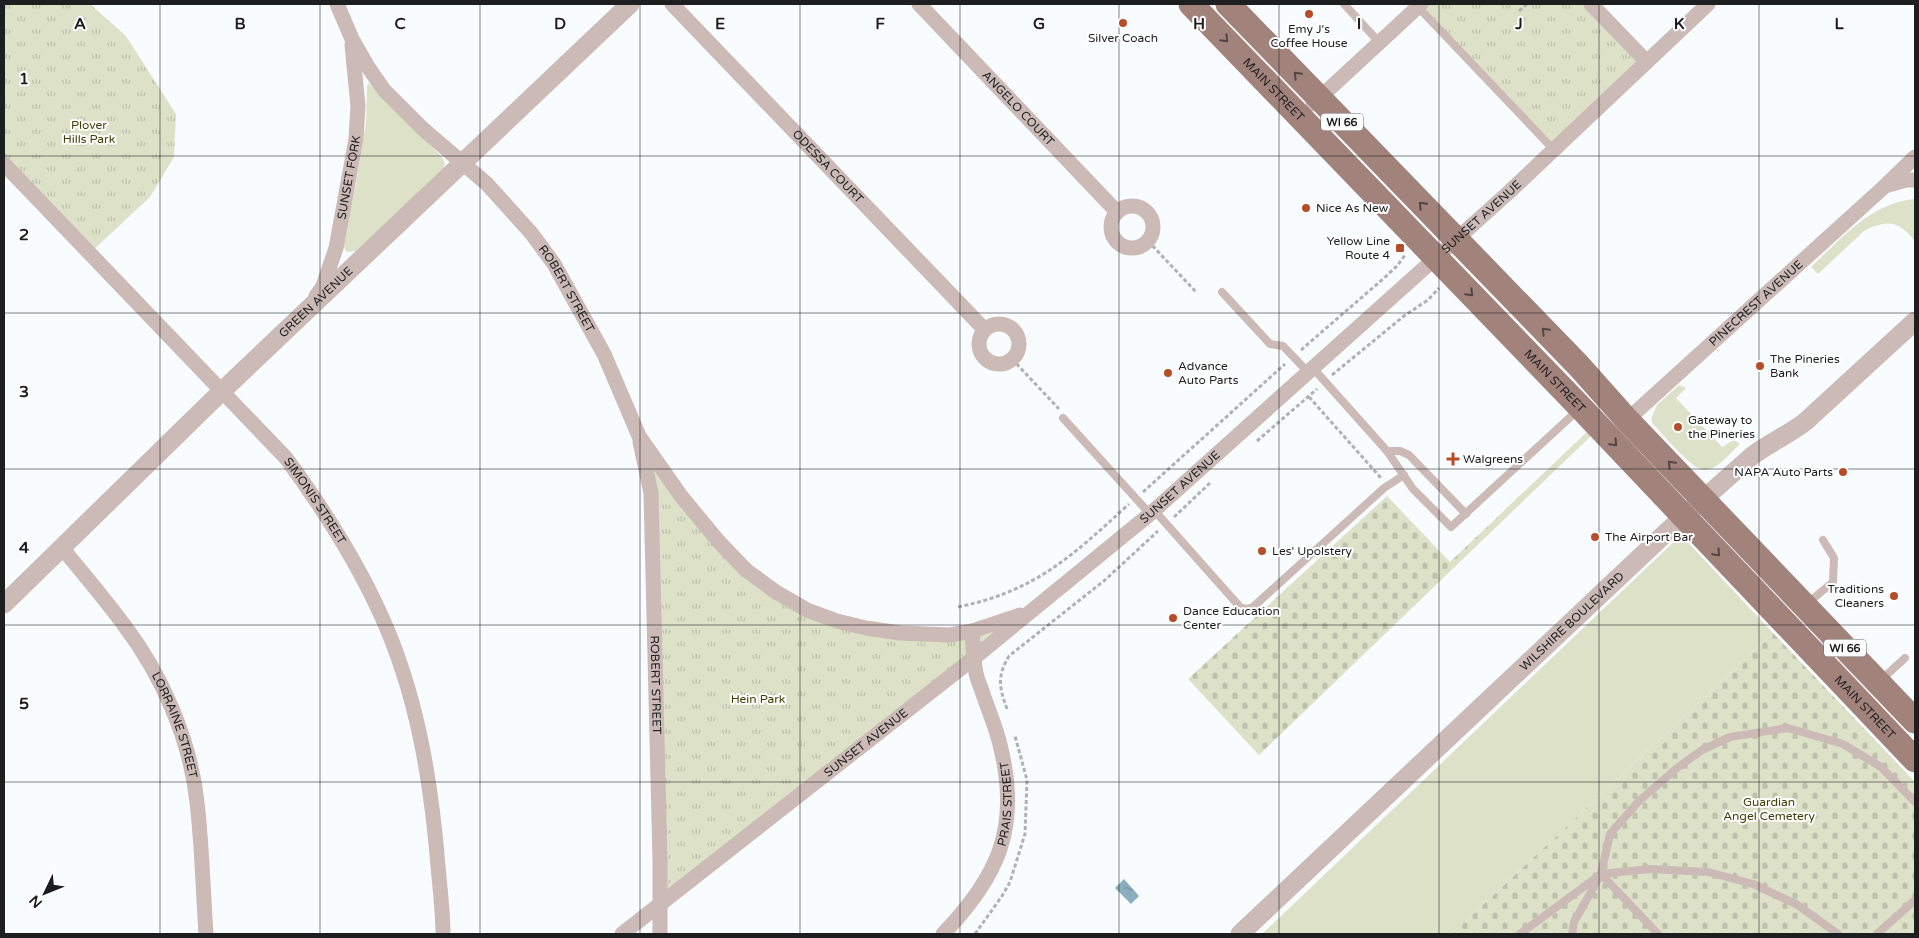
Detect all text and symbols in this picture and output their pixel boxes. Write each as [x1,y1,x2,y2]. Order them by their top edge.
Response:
marker: Emy J's Coffee House [1303,8,1315,20]
text: A [74,14,86,34]
text: B [234,14,246,34]
text: C [394,14,406,34]
text: D [554,14,566,34]
text: E [715,14,725,34]
text: F [875,14,885,34]
text: G [1033,14,1045,34]
text: H [1193,14,1205,34]
text: I [1357,14,1361,34]
text: J [1514,14,1523,34]
text: K [1674,14,1685,34]
text: L [1834,14,1844,34]
marker: Silver Coach [1117,17,1129,29]
place label: Emy J's Coffee House [1270,22,1348,50]
place label: Silver Coach [1088,31,1158,45]
one-way arrow [1219,33,1228,42]
street label: MAIN STREET [1240,55,1308,125]
street label: ANGELO COURT [979,68,1058,149]
text: 1 [19,69,29,89]
one-way arrow [1294,72,1303,81]
road number: WI 66 [1321,114,1363,130]
park label: Plover Hills Park [63,118,116,146]
street label: ODESSA COURT [789,127,867,206]
street label: SUNSET FORK [334,134,363,221]
street label: SUNSET AVENUE [1439,177,1524,256]
place label: Nice As New [1316,201,1389,215]
marker: Nice As New [1300,202,1312,214]
one-way arrow [1419,202,1428,211]
text: 2 [19,225,29,245]
place label: Yellow Line Route 4 [1327,234,1390,262]
street label: ROBERT STREET [536,242,598,335]
marker: Yellow Line Route 4 [1394,242,1406,254]
street label: PINECREST AVENUE [1706,257,1806,349]
street label: GREEN AVENUE [276,264,356,340]
one-way arrow [1464,288,1473,297]
one-way arrow [1542,328,1551,337]
street label: MAIN STREET [1521,347,1589,416]
place label: The Pineries Bank [1770,352,1840,380]
place label: Advance Auto Parts [1178,359,1239,387]
marker: The Pineries Bank [1754,360,1766,372]
marker: Advance Auto Parts [1162,367,1174,379]
text: 3 [19,382,29,402]
place label: Gateway to the Pineries [1688,413,1755,441]
marker: Gateway to the Pineries [1672,421,1684,433]
one-way arrow [1608,438,1617,447]
street label: SUNSET AVENUE [1137,447,1223,526]
place label: Walgreens [1463,452,1523,466]
marker: Walgreens [1447,453,1459,465]
street label: SIMONIS STREET [281,455,349,547]
one-way arrow [1667,461,1676,470]
place label: NAPA Auto Parts [1734,465,1833,479]
marker: NAPA Auto Parts [1837,466,1849,478]
place label: The Airport Bar [1605,530,1693,544]
marker: The Airport Bar [1589,531,1601,543]
text: 4 [19,538,29,558]
place label: Les' Upolstery [1272,544,1353,558]
marker: Les' Upolstery [1256,545,1268,557]
one-way arrow [1711,547,1720,556]
street label: WILSHIRE BOULEVARD [1517,569,1627,674]
place label: Traditions Cleaners [1828,582,1884,610]
marker: Traditions Cleaners [1888,590,1900,602]
place label: Dance Education Center [1183,604,1280,632]
marker: Dance Education Center [1167,612,1179,624]
street label: ROBERT STREET [647,635,664,735]
road number: WI 66 [1824,640,1866,656]
street label: LORRAINE STREET [149,670,200,780]
street label: MAIN STREET [1832,673,1899,742]
park label: Hein Park [731,692,786,706]
text: 5 [19,694,29,714]
street label: SUNSET AVENUE [821,705,911,780]
street label: PRAIS STREET [994,760,1015,848]
park label: Guardian Angel Cemetery [1723,795,1815,823]
north arrow [20,868,70,918]
text: N [26,892,46,911]

